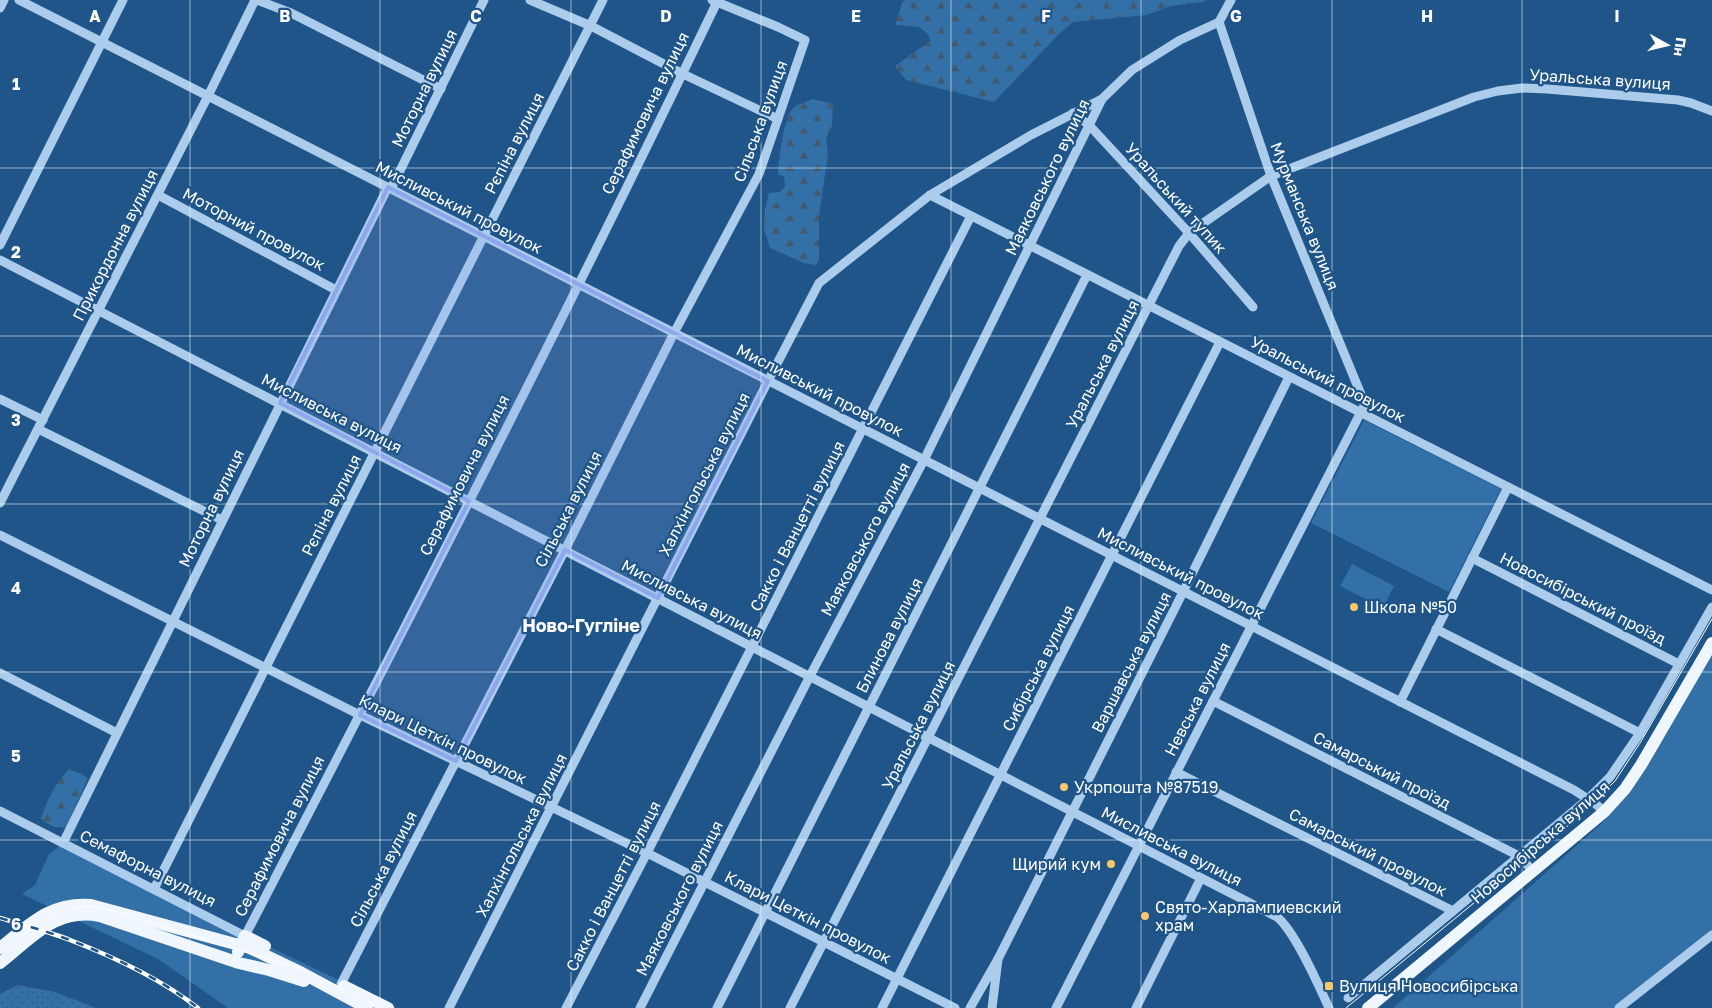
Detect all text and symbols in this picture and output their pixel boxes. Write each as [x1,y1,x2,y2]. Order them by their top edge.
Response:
text: A [89,6,101,26]
text: B [279,6,291,26]
text: C [470,6,482,26]
text: D [660,6,672,26]
text: E [851,6,861,26]
text: F [1041,6,1051,26]
text: G [1230,6,1242,26]
text: H [1421,6,1433,26]
text: I [1614,6,1620,26]
north arrow [1642,20,1692,70]
street label: Моторна вулиця [387,26,461,150]
street label: Серафимовича вулиця [597,29,693,197]
text: Пн [1671,36,1690,57]
street label: Сільська вулиця [729,57,791,185]
street label: Уральська вулиця [1529,64,1671,94]
text: 1 [12,74,20,94]
street label: Рєпіна вулиця [480,89,548,197]
street label: Маяковського вулиця [1000,96,1094,258]
street label: Уральський тупик [1121,138,1231,258]
street label: Мурманська вулиця [1266,139,1344,293]
street label: Мисливський провулок [372,156,546,258]
street label: Прикордонна вулиця [68,166,162,324]
street label: Моторний провулок [179,183,329,275]
text: 2 [11,242,21,262]
street label: Уральська вулиця [1061,296,1143,432]
street label: Уральський провулок [1247,331,1409,427]
street label: Мисливський провулок [733,339,907,441]
street label: Мисливська вулиця [258,369,406,457]
street label: Халхінгольська вулиця [654,389,754,559]
street label: Серафимовича вулиця [415,391,513,559]
text: 3 [11,410,21,430]
street label: Сакко і Ванцетті вулиця [745,437,849,615]
street label: Моторна вулиця [174,446,248,570]
street label: Сільська вулиця [530,447,606,571]
street label: Рєпіна вулиця [297,451,365,559]
street label: Маяковського вулиця [816,459,914,619]
street label: Мисливський провулок [1094,522,1268,624]
street label: Новосибірський проїзд [1497,547,1670,649]
street label: Мисливська вулиця [618,555,766,643]
street label: Блинова вулиця [851,574,927,696]
text: 4 [11,578,21,598]
street label: Варшавська вулиця [1087,588,1175,736]
place label: Школа №50 [1364,597,1457,617]
street label: Сибірська вулиця [997,601,1079,735]
marker: Школа №50 [1348,601,1360,613]
district label: Ново-Гугліне [522,614,640,636]
street label: Невська вулиця [1160,639,1234,759]
street label: Уральська вулиця [877,657,959,793]
street label: Клари Цеткін провулок [356,690,530,788]
street label: Самарський проїзд [1310,727,1454,813]
text: 5 [11,746,21,766]
street label: Халхінгольська вулиця [471,750,571,920]
street label: Серафимовича вулиця [230,752,328,920]
street label: Новосибірська вулиця [1466,776,1614,908]
place label: Укрпошта №87519 [1074,777,1218,797]
marker: Укрпошта №87519 [1058,781,1070,793]
street label: Сакко і Ванцетті вулиця [561,797,665,975]
street label: Мисливська вулиця [1098,802,1246,890]
street label: Самарський провулок [1286,803,1450,901]
street label: Сільська вулиця [345,807,421,931]
street label: Маяковського вулиця [631,817,727,979]
street label: Семафорна вулиця [76,825,220,911]
place label: Щирий кум [1012,854,1101,874]
marker: Щирий кум [1105,858,1117,870]
street label: Клари Цеткін провулок [721,866,895,968]
place label: Свято-Харлампиевский храм [1155,897,1342,935]
marker: Свято-Харлампиевский храм [1139,910,1151,922]
text: 6 [11,914,21,934]
place label: Вулиця Новосибірська [1339,976,1518,996]
marker: Вулиця Новосибірська [1323,980,1335,992]

